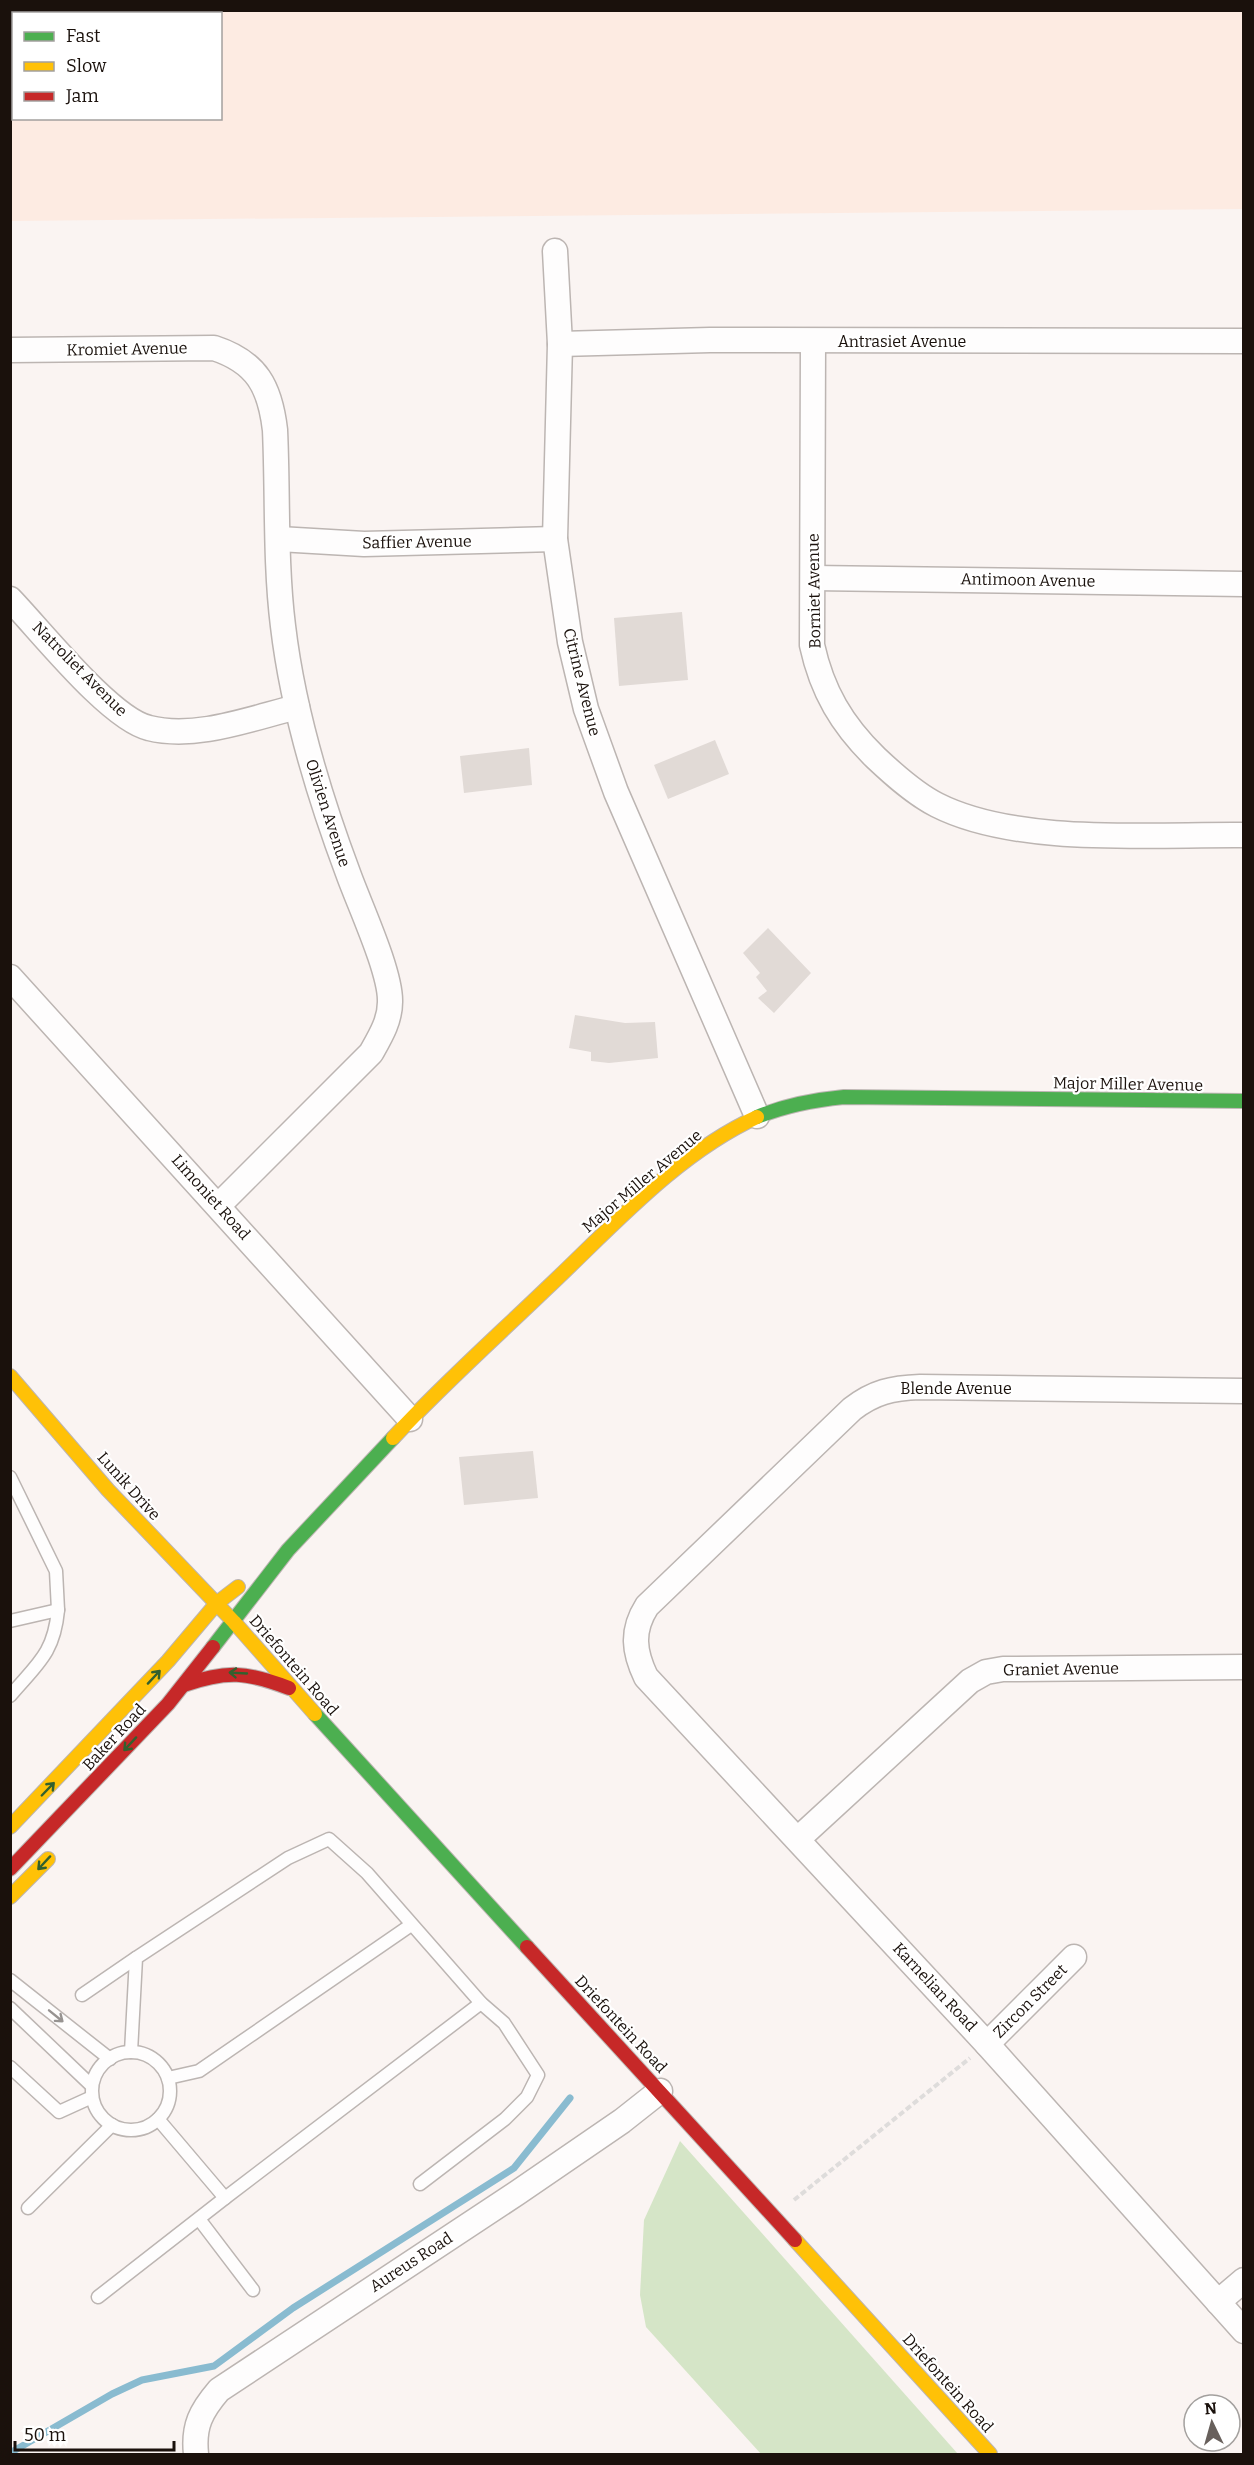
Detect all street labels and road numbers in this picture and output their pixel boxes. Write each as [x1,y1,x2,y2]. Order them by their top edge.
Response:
street label: Antrasiet Avenue [838,332,966,351]
street label: Kromiet Avenue [66,338,188,360]
street label: Saffier Avenue [362,532,472,552]
street label: Borniet Avenue [803,533,825,649]
street label: Antimoon Avenue [960,569,1096,591]
street label: Natroliet Avenue [29,618,131,720]
street label: Citrine Avenue [559,626,605,738]
street label: Olivien Avenue [302,757,354,869]
street label: Major Miller Avenue [1053,1073,1203,1095]
street label: Major Miller Avenue [578,1125,706,1237]
street label: Limoniet Road [168,1150,255,1244]
street label: Blende Avenue [900,1379,1012,1398]
street label: Lunik Drive [93,1448,165,1524]
street label: Driefontein Road [245,1611,343,1719]
street label: Graniet Avenue [1003,1658,1119,1680]
street label: Baker Road [78,1699,150,1774]
street label: Karnelian Road [889,1939,981,2036]
street label: Zircon Street [989,1960,1071,2042]
street label: Driefontein Road [571,1971,671,2077]
street label: Aureus Road [366,2228,456,2296]
street label: Driefontein Road [899,2330,998,2437]

